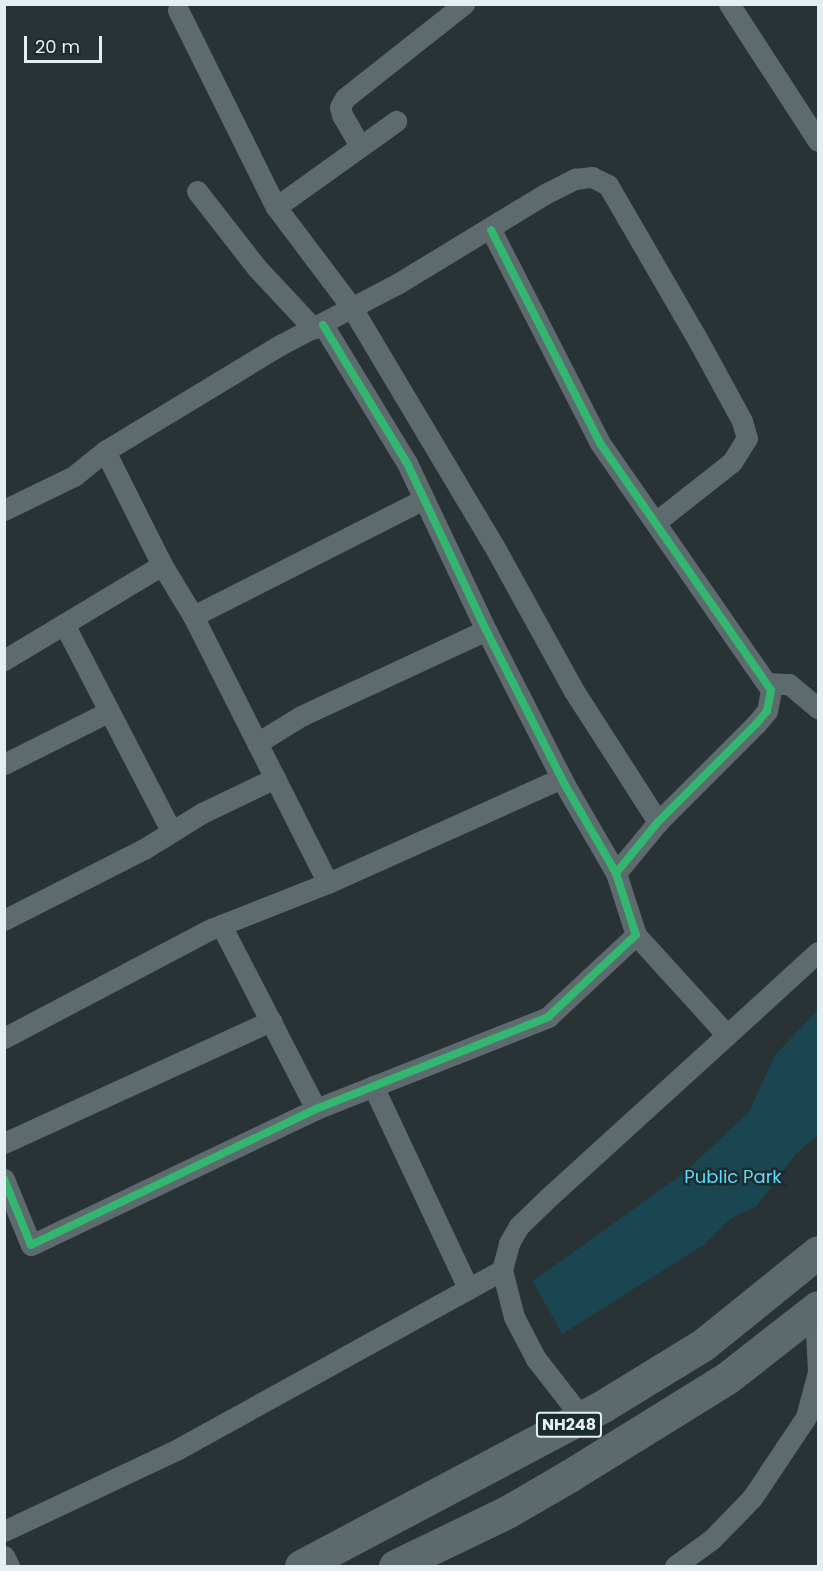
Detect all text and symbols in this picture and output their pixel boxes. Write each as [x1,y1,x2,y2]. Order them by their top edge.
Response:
scale bar [27,24,105,62]
text: 20 m [35,34,80,59]
park label: Public Park [684,1166,782,1188]
road number: NH248 [534,1412,604,1438]

